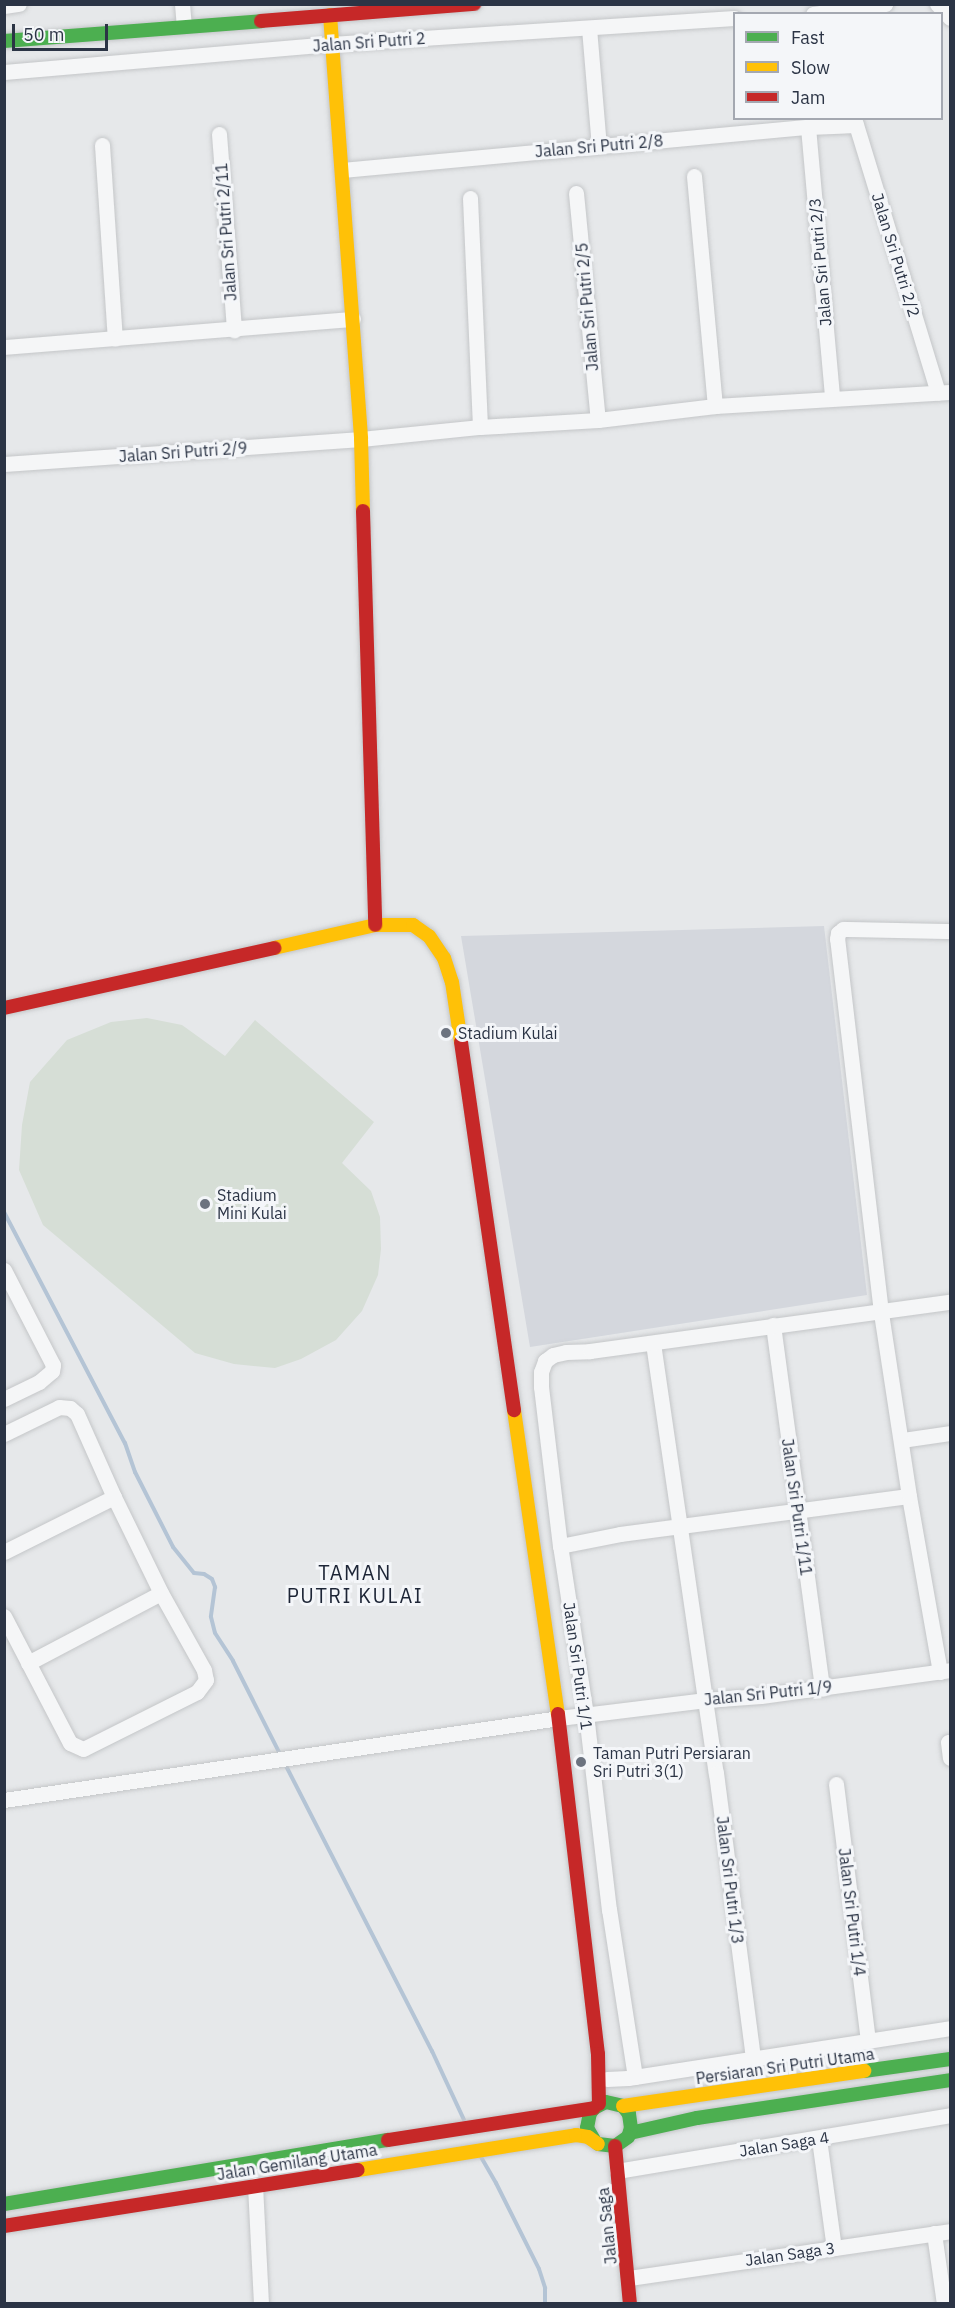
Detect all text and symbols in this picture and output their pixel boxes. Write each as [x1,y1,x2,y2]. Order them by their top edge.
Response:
scale bar [15,12,111,50]
legend [733,12,943,120]
text: 50 m [23,23,65,46]
text: Fast [791,26,825,49]
street label: Jalan Sri Putri 2 [312,28,426,56]
text: Slow [791,56,830,79]
text: Jam [791,86,826,109]
street label: Jalan Sri Putri 2/8 [534,131,664,161]
street label: Jalan Sri Putri 2/11 [212,162,240,302]
street label: Jalan Sri Putri 2/2 [868,191,924,319]
street label: Jalan Sri Putri 2/3 [805,197,835,327]
street label: Jalan Sri Putri 2/5 [572,242,602,372]
street label: Jalan Sri Putri 2/9 [118,438,248,466]
place label: Stadium Kulai [458,1023,558,1043]
marker: Stadium Kulai [439,1026,453,1040]
place label: Stadium Mini Kulai [217,1185,287,1223]
marker: Stadium Mini Kulai [198,1197,212,1211]
street label: Jalan Sri Putri 1/11 [778,1437,816,1577]
district label: TAMAN PUTRI KULAI [287,1561,423,1608]
street label: Jalan Sri Putri 1/1 [560,1601,596,1731]
street label: Jalan Sri Putri 1/9 [703,1677,833,1709]
place label: Taman Putri Persiaran Sri Putri 3(1) [593,1743,751,1781]
marker: Taman Putri Persiaran Sri Putri 3(1) [574,1755,588,1769]
street label: Jalan Sri Putri 1/3 [713,1815,747,1945]
street label: Jalan Sri Putri 1/4 [835,1847,869,1977]
street label: Persiaran Sri Putri Utama [694,2044,876,2088]
street label: Jalan Saga 4 [738,2127,830,2161]
street label: Jalan Gemilang Utama [215,2140,379,2184]
street label: Jalan Saga [593,2187,621,2265]
street label: Jalan Saga 3 [744,2238,836,2270]

